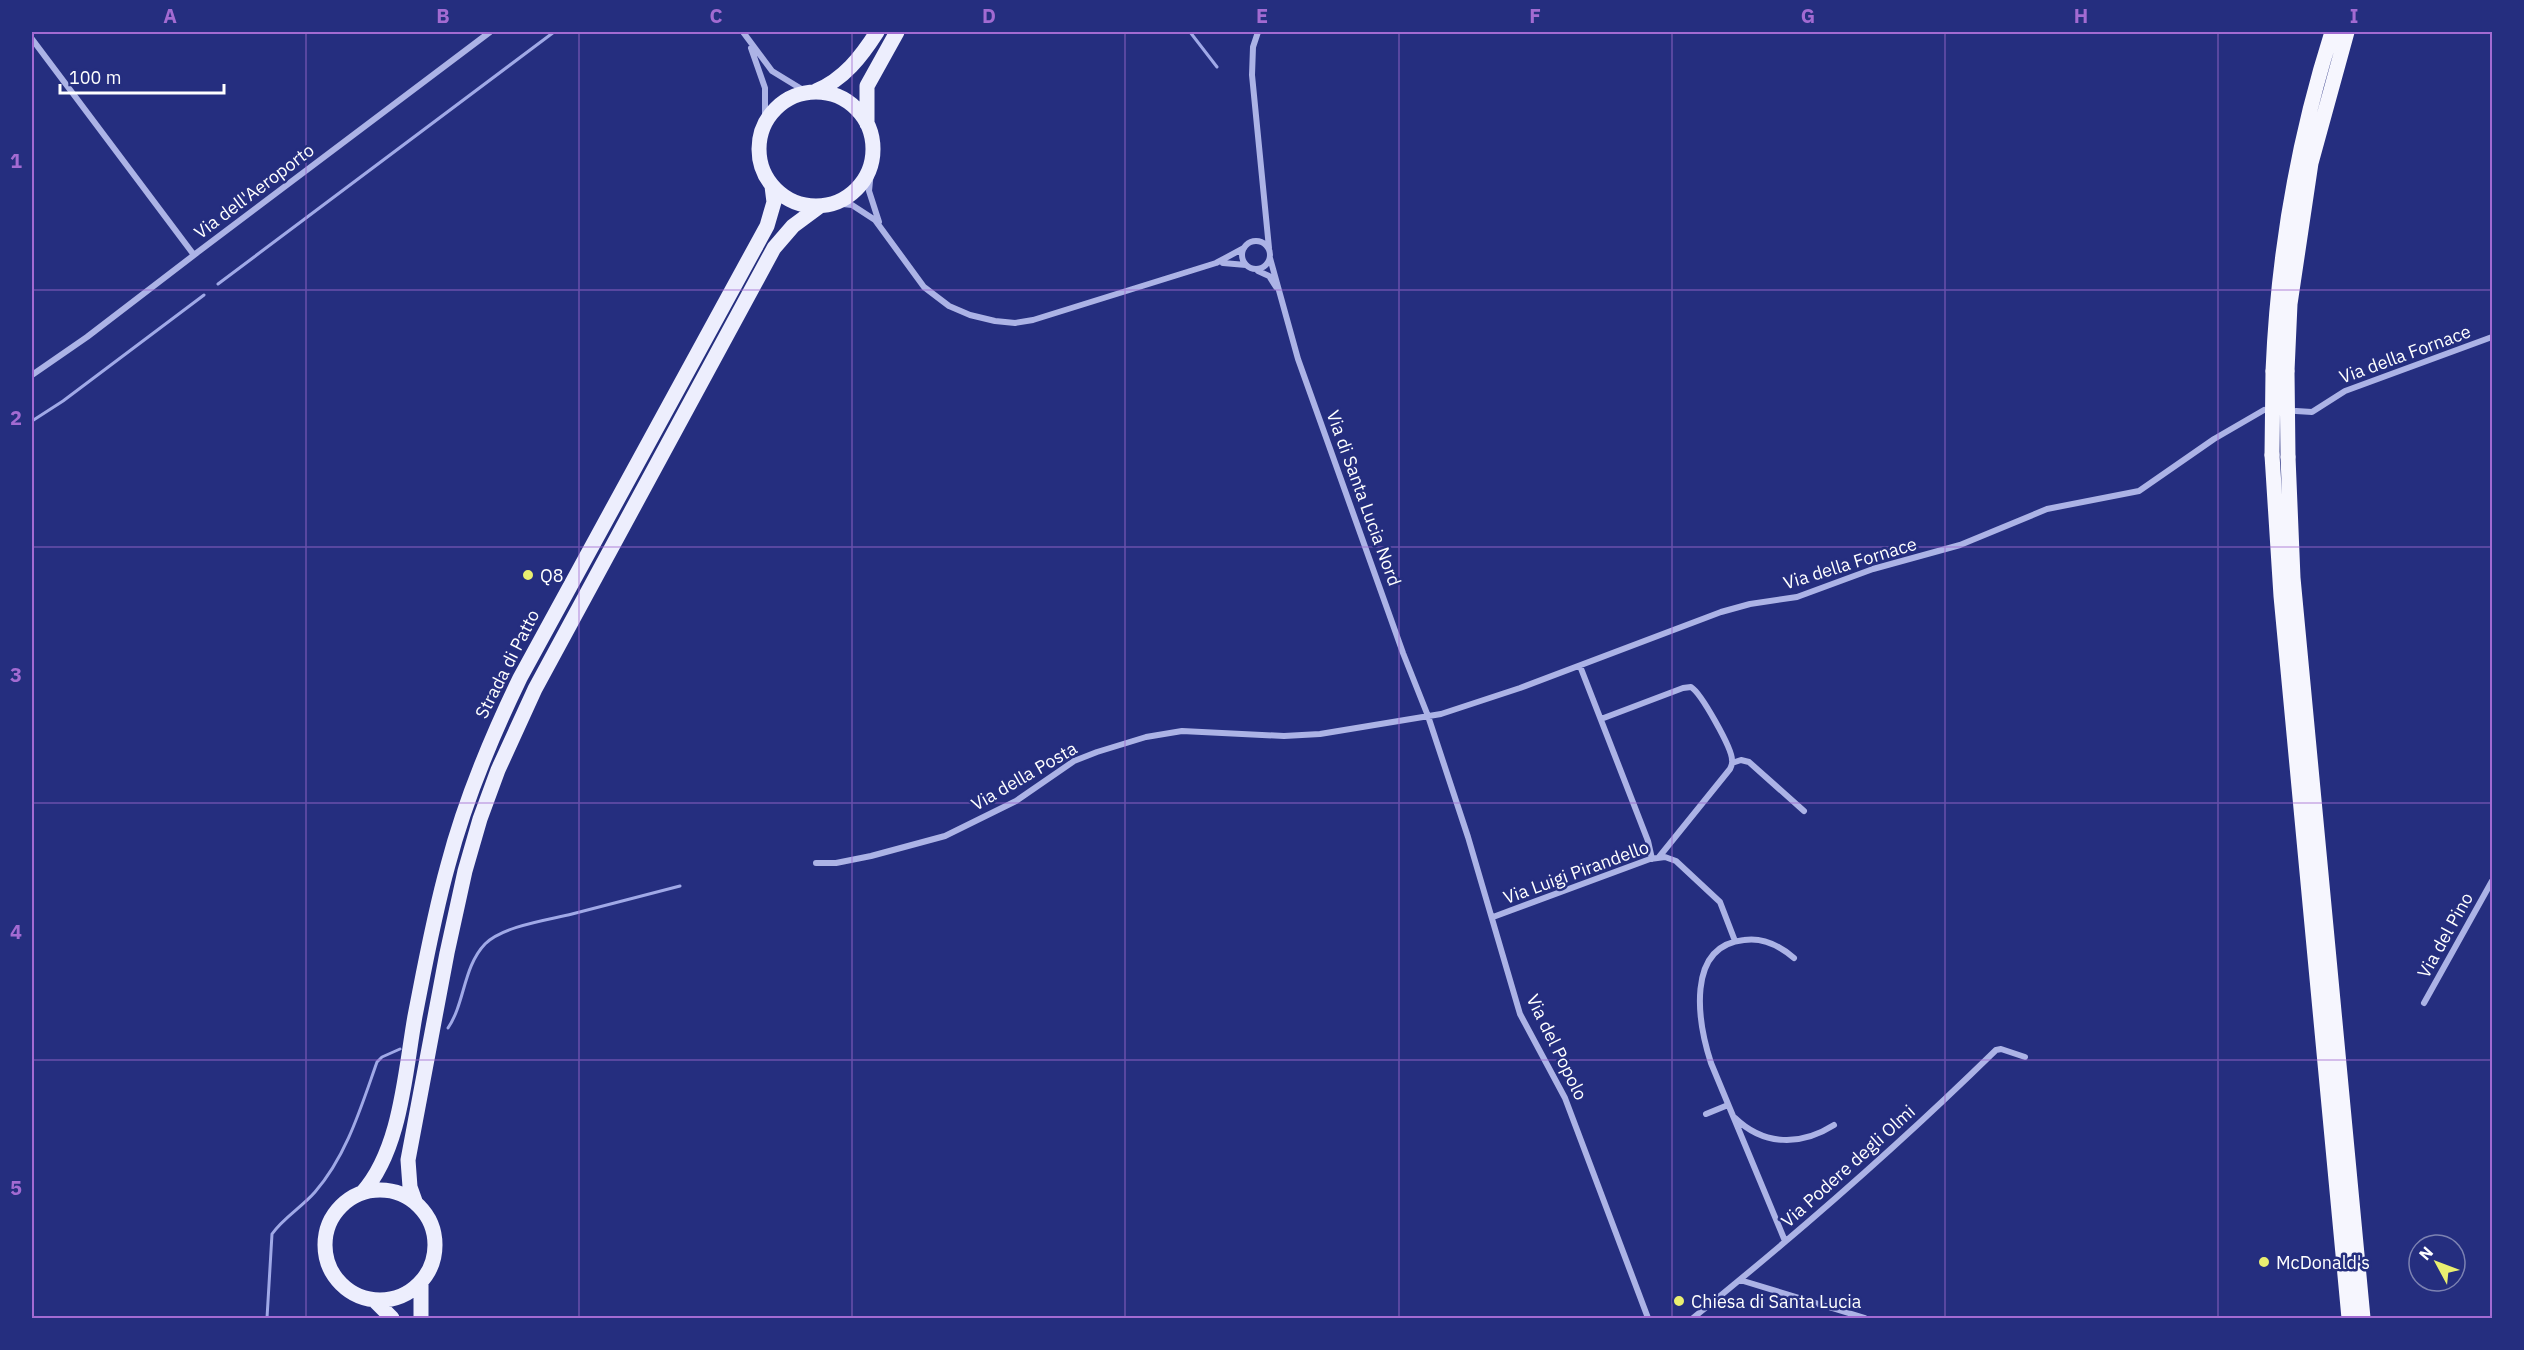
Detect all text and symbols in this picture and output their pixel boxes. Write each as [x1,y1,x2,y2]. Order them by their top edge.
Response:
text: A [163,2,177,29]
text: B [436,2,450,29]
text: C [709,2,723,29]
text: D [982,2,996,29]
text: E [1256,2,1268,29]
text: F [1529,2,1541,29]
text: G [1801,2,1815,29]
text: H [2074,2,2088,29]
text: I [2350,2,2358,29]
scale bar [60,57,224,95]
text: 100 m [69,66,121,89]
street label: Via dell'Aeroporto [189,138,319,244]
text: 1 [10,147,22,174]
street label: Via della Fornace [2336,320,2474,388]
text: 2 [10,404,22,431]
street label: Via di Santa Lucia Nord [1322,407,1406,589]
street label: Via della Fornace [1781,532,1920,594]
place label: Q8 [540,564,564,587]
marker: Q8 [521,568,535,582]
street label: Strada di Patto [470,606,544,722]
text: 3 [10,661,22,688]
street label: Via della Posta [967,736,1081,816]
street label: Via Luigi Pirandello [1500,835,1652,909]
street label: Via del Pino [2412,888,2478,982]
text: 4 [10,918,22,945]
street label: Via del Popolo [1521,990,1593,1104]
street label: Via Podere degli Olmi [1776,1100,1920,1232]
text: 5 [10,1174,22,1201]
north arrow [2407,1233,2467,1293]
text: N [2414,1242,2437,1264]
place label: McDonald's [2276,1251,2370,1274]
marker: McDonald's [2257,1255,2271,1269]
place label: Chiesa di Santa Lucia [1691,1290,1862,1313]
marker: Chiesa di Santa Lucia [1672,1294,1686,1308]

